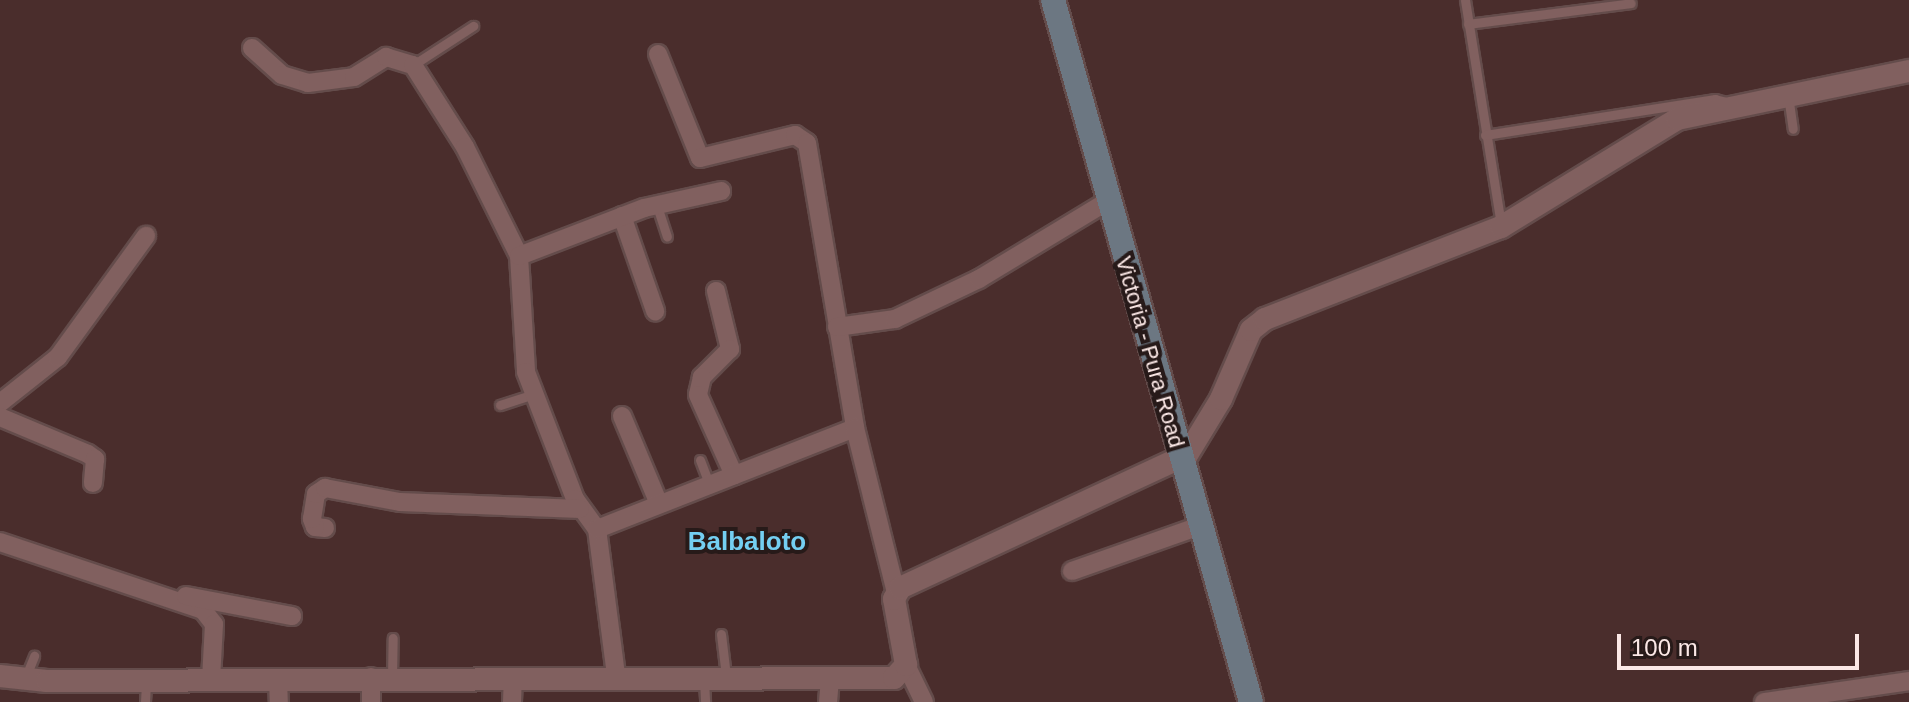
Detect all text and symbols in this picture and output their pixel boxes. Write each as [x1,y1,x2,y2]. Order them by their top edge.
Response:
street label: Victoria - Pura Road [1110,253,1190,451]
district label: Balbaloto [688,526,806,558]
scale bar [1621,618,1863,668]
text: 100 m [1631,634,1698,661]

